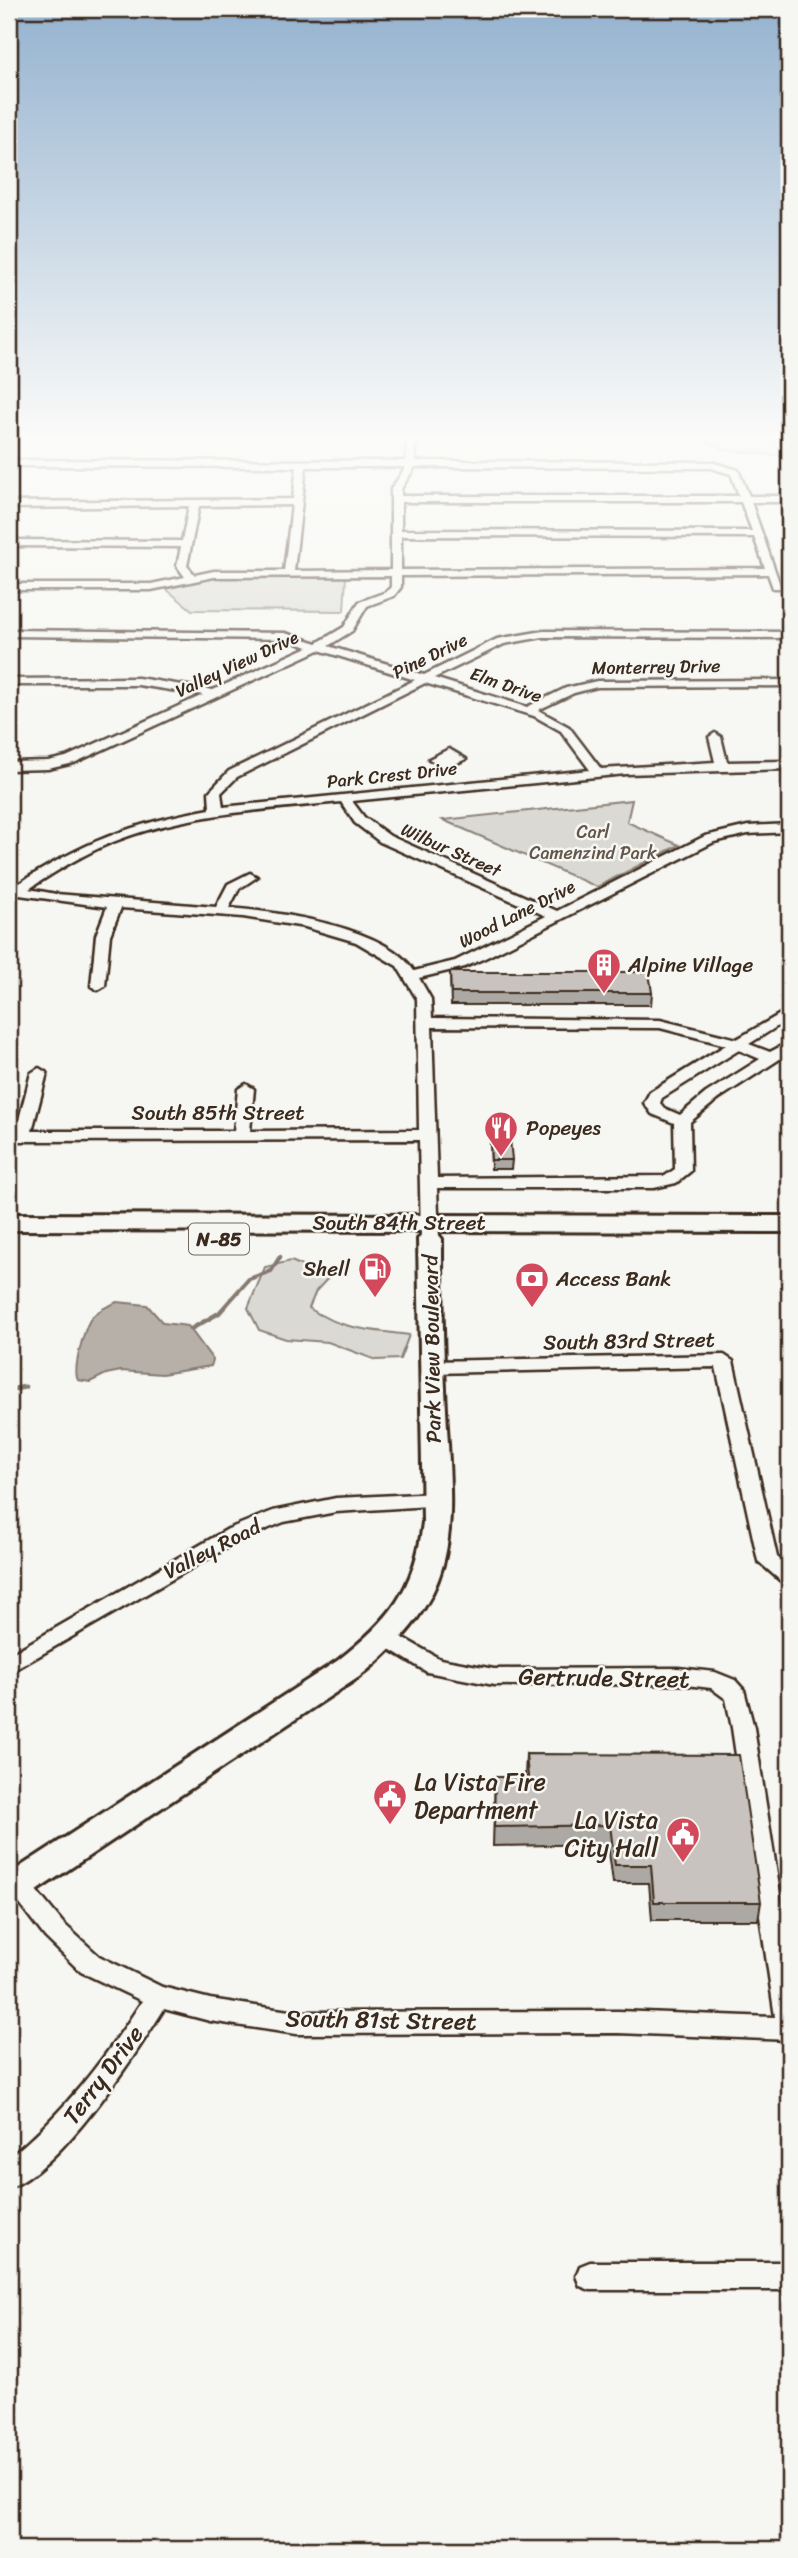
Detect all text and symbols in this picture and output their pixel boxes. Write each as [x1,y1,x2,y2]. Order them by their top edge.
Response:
street label: Valley View Drive [170,621,304,707]
street label: Pine Drive [387,624,473,688]
street label: Monterrey Drive [591,650,721,684]
street label: Elm Drive [466,658,546,712]
street label: Park Crest Drive [325,752,459,798]
street label: Wilbur Street [396,814,507,887]
park label: Carl Camenzind Park [529,816,657,869]
street label: Wood Lane Drive [453,871,581,957]
building icon: Alpine Village [585,946,623,995]
place label: Alpine Village [627,946,753,984]
street label: South 85th Street [132,1094,304,1132]
restaurant icon: Popeyes [482,1109,520,1158]
place label: Popeyes [526,1109,601,1147]
street label: South 84th Street [312,1204,486,1242]
road number: N-85 [189,1224,249,1254]
place label: Shell [303,1250,351,1288]
fuel station icon: Shell [356,1250,394,1299]
street label: Park View Boulevard [411,1253,453,1443]
bank icon: Access Bank [513,1260,551,1309]
place label: Access Bank [555,1260,672,1298]
street label: South 83rd Street [543,1321,715,1361]
street label: Valley Road [156,1507,269,1590]
street label: Gertrude Street [518,1656,690,1700]
place label: La Vista Fire Department [414,1761,546,1831]
public building icon: La Vista Fire Department [371,1777,409,1826]
place label: La Vista City Hall [564,1799,659,1869]
public building icon: La Vista City Hall [664,1815,702,1864]
street label: South 81st Street [285,1997,477,2043]
street label: Terry Drive [51,2016,155,2134]

